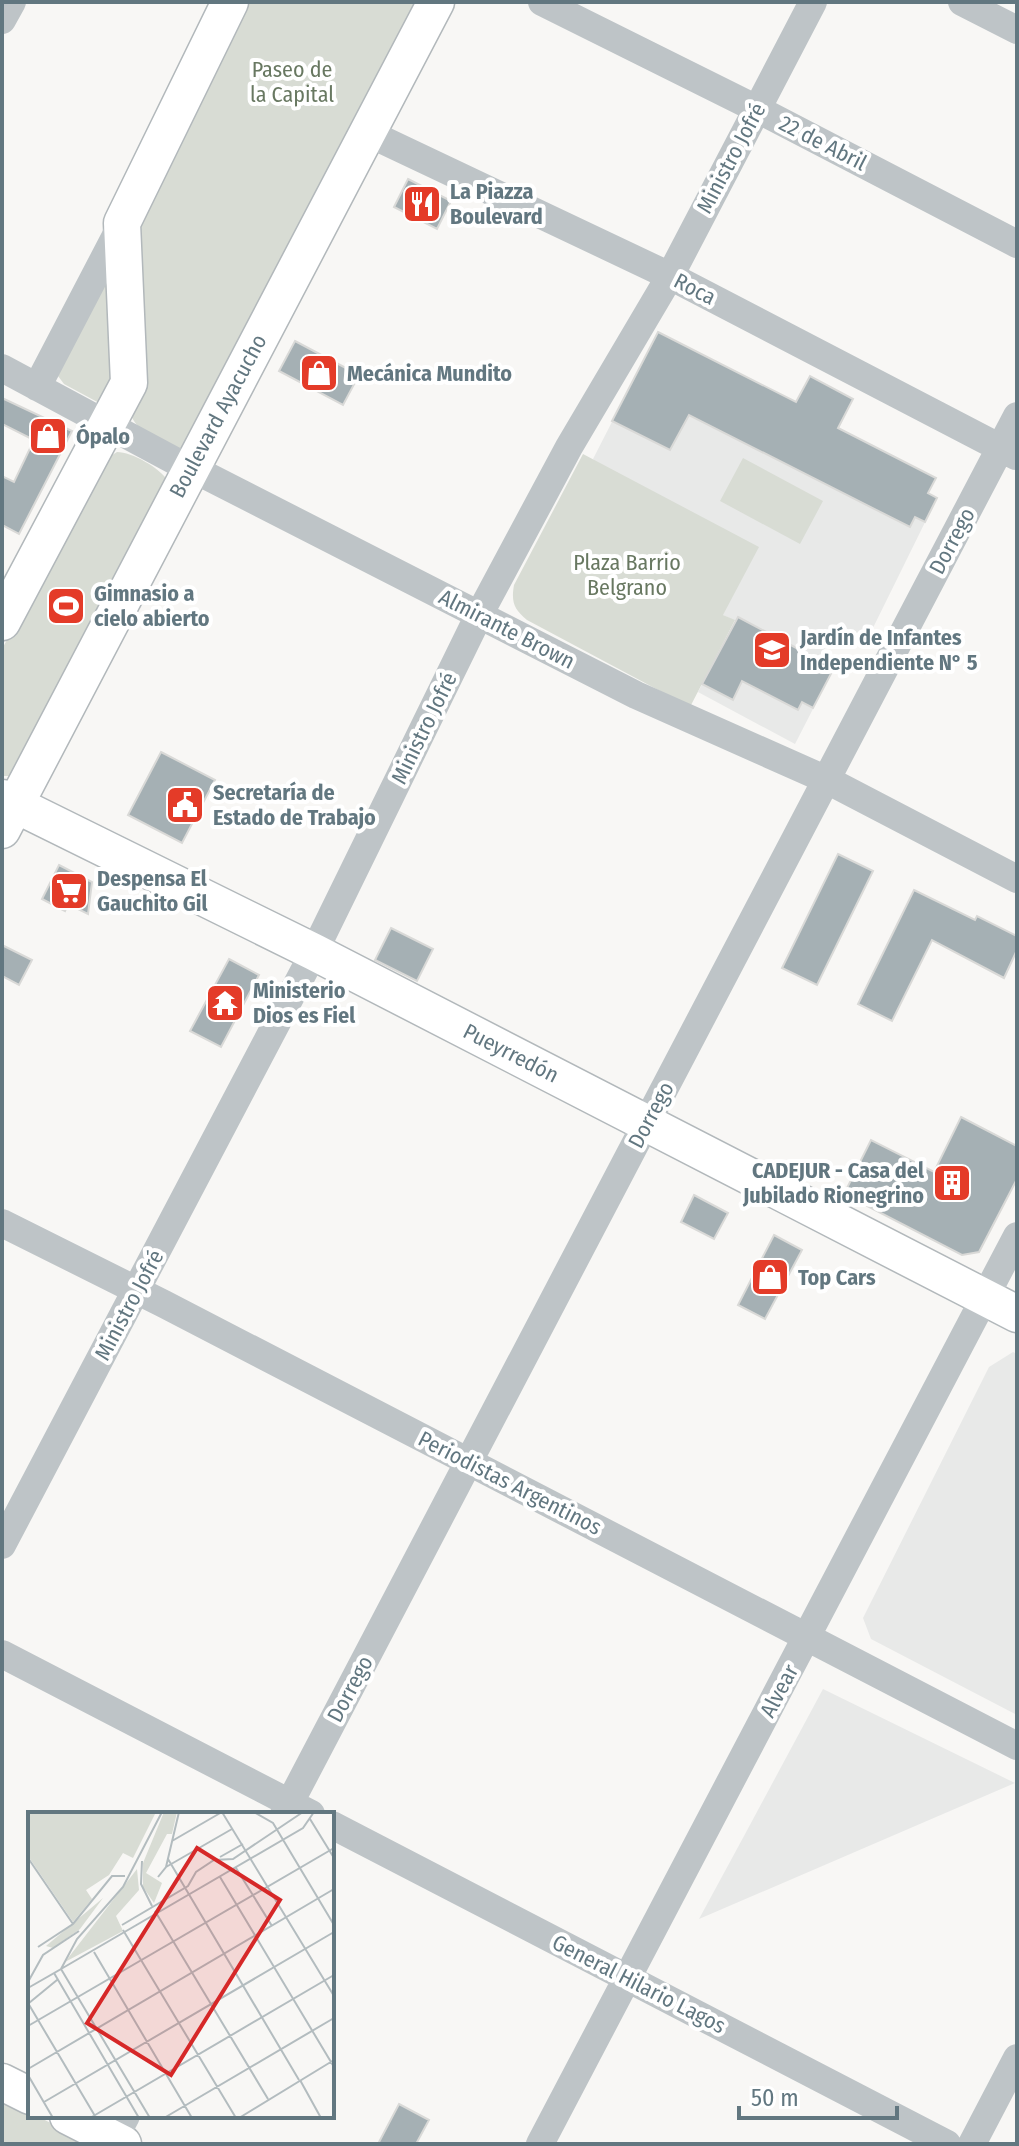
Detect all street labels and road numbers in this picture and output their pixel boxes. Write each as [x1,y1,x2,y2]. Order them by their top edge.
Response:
street label: Ministro Jofré [691,98,771,218]
street label: 22 de Abril [775,109,871,177]
street label: Roca [670,267,720,311]
street label: Boulevard Ayacucho [164,330,272,502]
street label: Dorrego [923,503,981,579]
street label: Almirante Brown [435,583,579,675]
street label: Ministro Jofré [385,668,463,788]
street label: Pueyrredón [459,1017,563,1089]
street label: Dorrego [622,1077,680,1153]
street label: Ministro Jofré [89,1245,169,1365]
street label: Periodistas Argentinos [414,1425,606,1541]
street label: Dorrego [321,1651,379,1727]
street label: Alvear [754,1660,804,1722]
street label: General Hilario Lagos [548,1929,730,2039]

